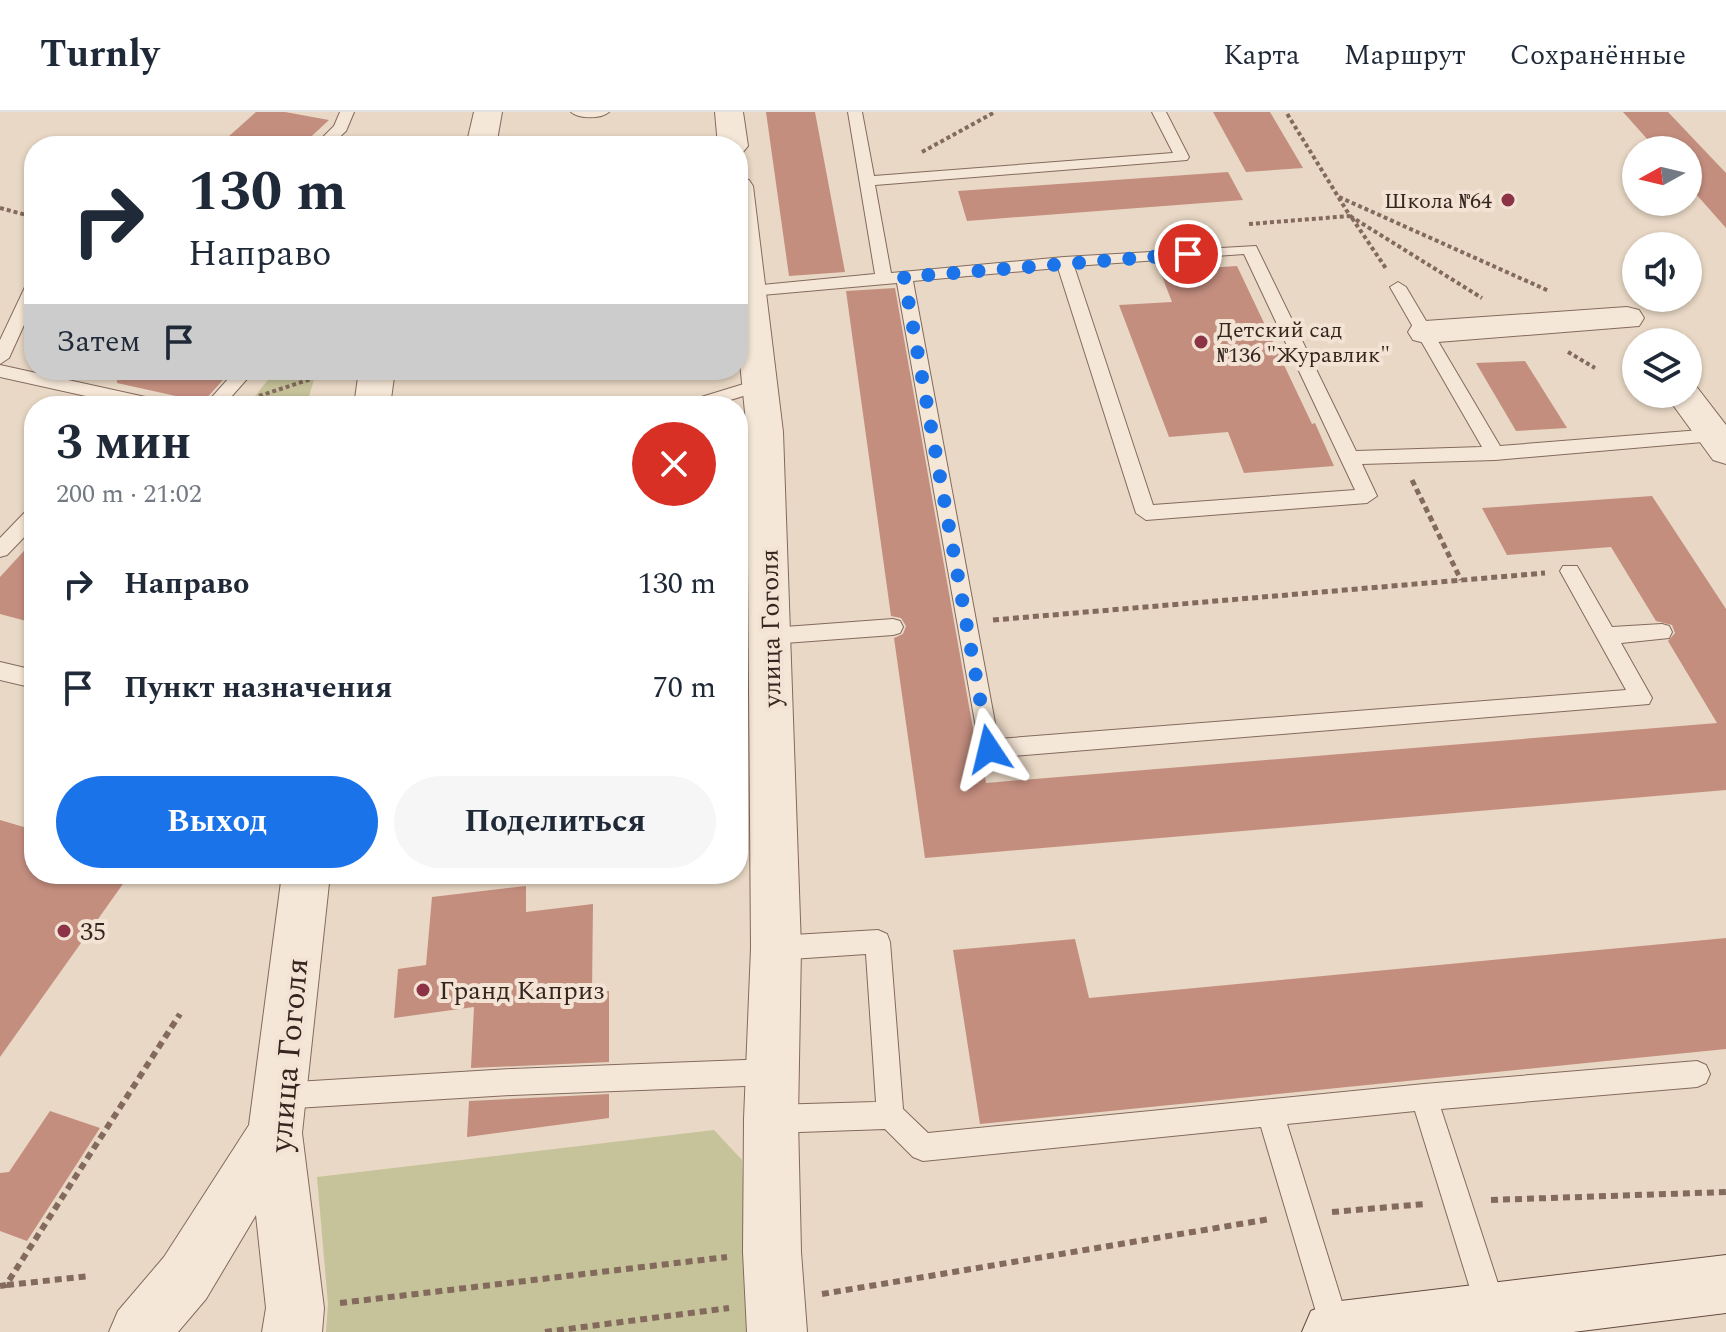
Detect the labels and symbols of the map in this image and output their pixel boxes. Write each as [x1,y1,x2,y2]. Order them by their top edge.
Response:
north arrow [1622,136,1702,216]
place label: Школа №64 [1384,185,1492,218]
marker: Школа №64 [1499,191,1517,209]
pin [1154,220,1222,288]
place label: Детский сад №136 "Журавлик" [1217,314,1390,372]
marker: Детский сад №136 "Журавлик" [1192,333,1210,351]
street label: улица Гоголя [750,549,792,708]
position arrow [947,707,1031,791]
place label: 35 [80,912,106,952]
marker: 35 [55,922,73,940]
street label: улица Гоголя [257,956,322,1155]
place label: Гранд Каприз [439,971,605,1011]
marker: Гранд Каприз [414,981,432,999]

